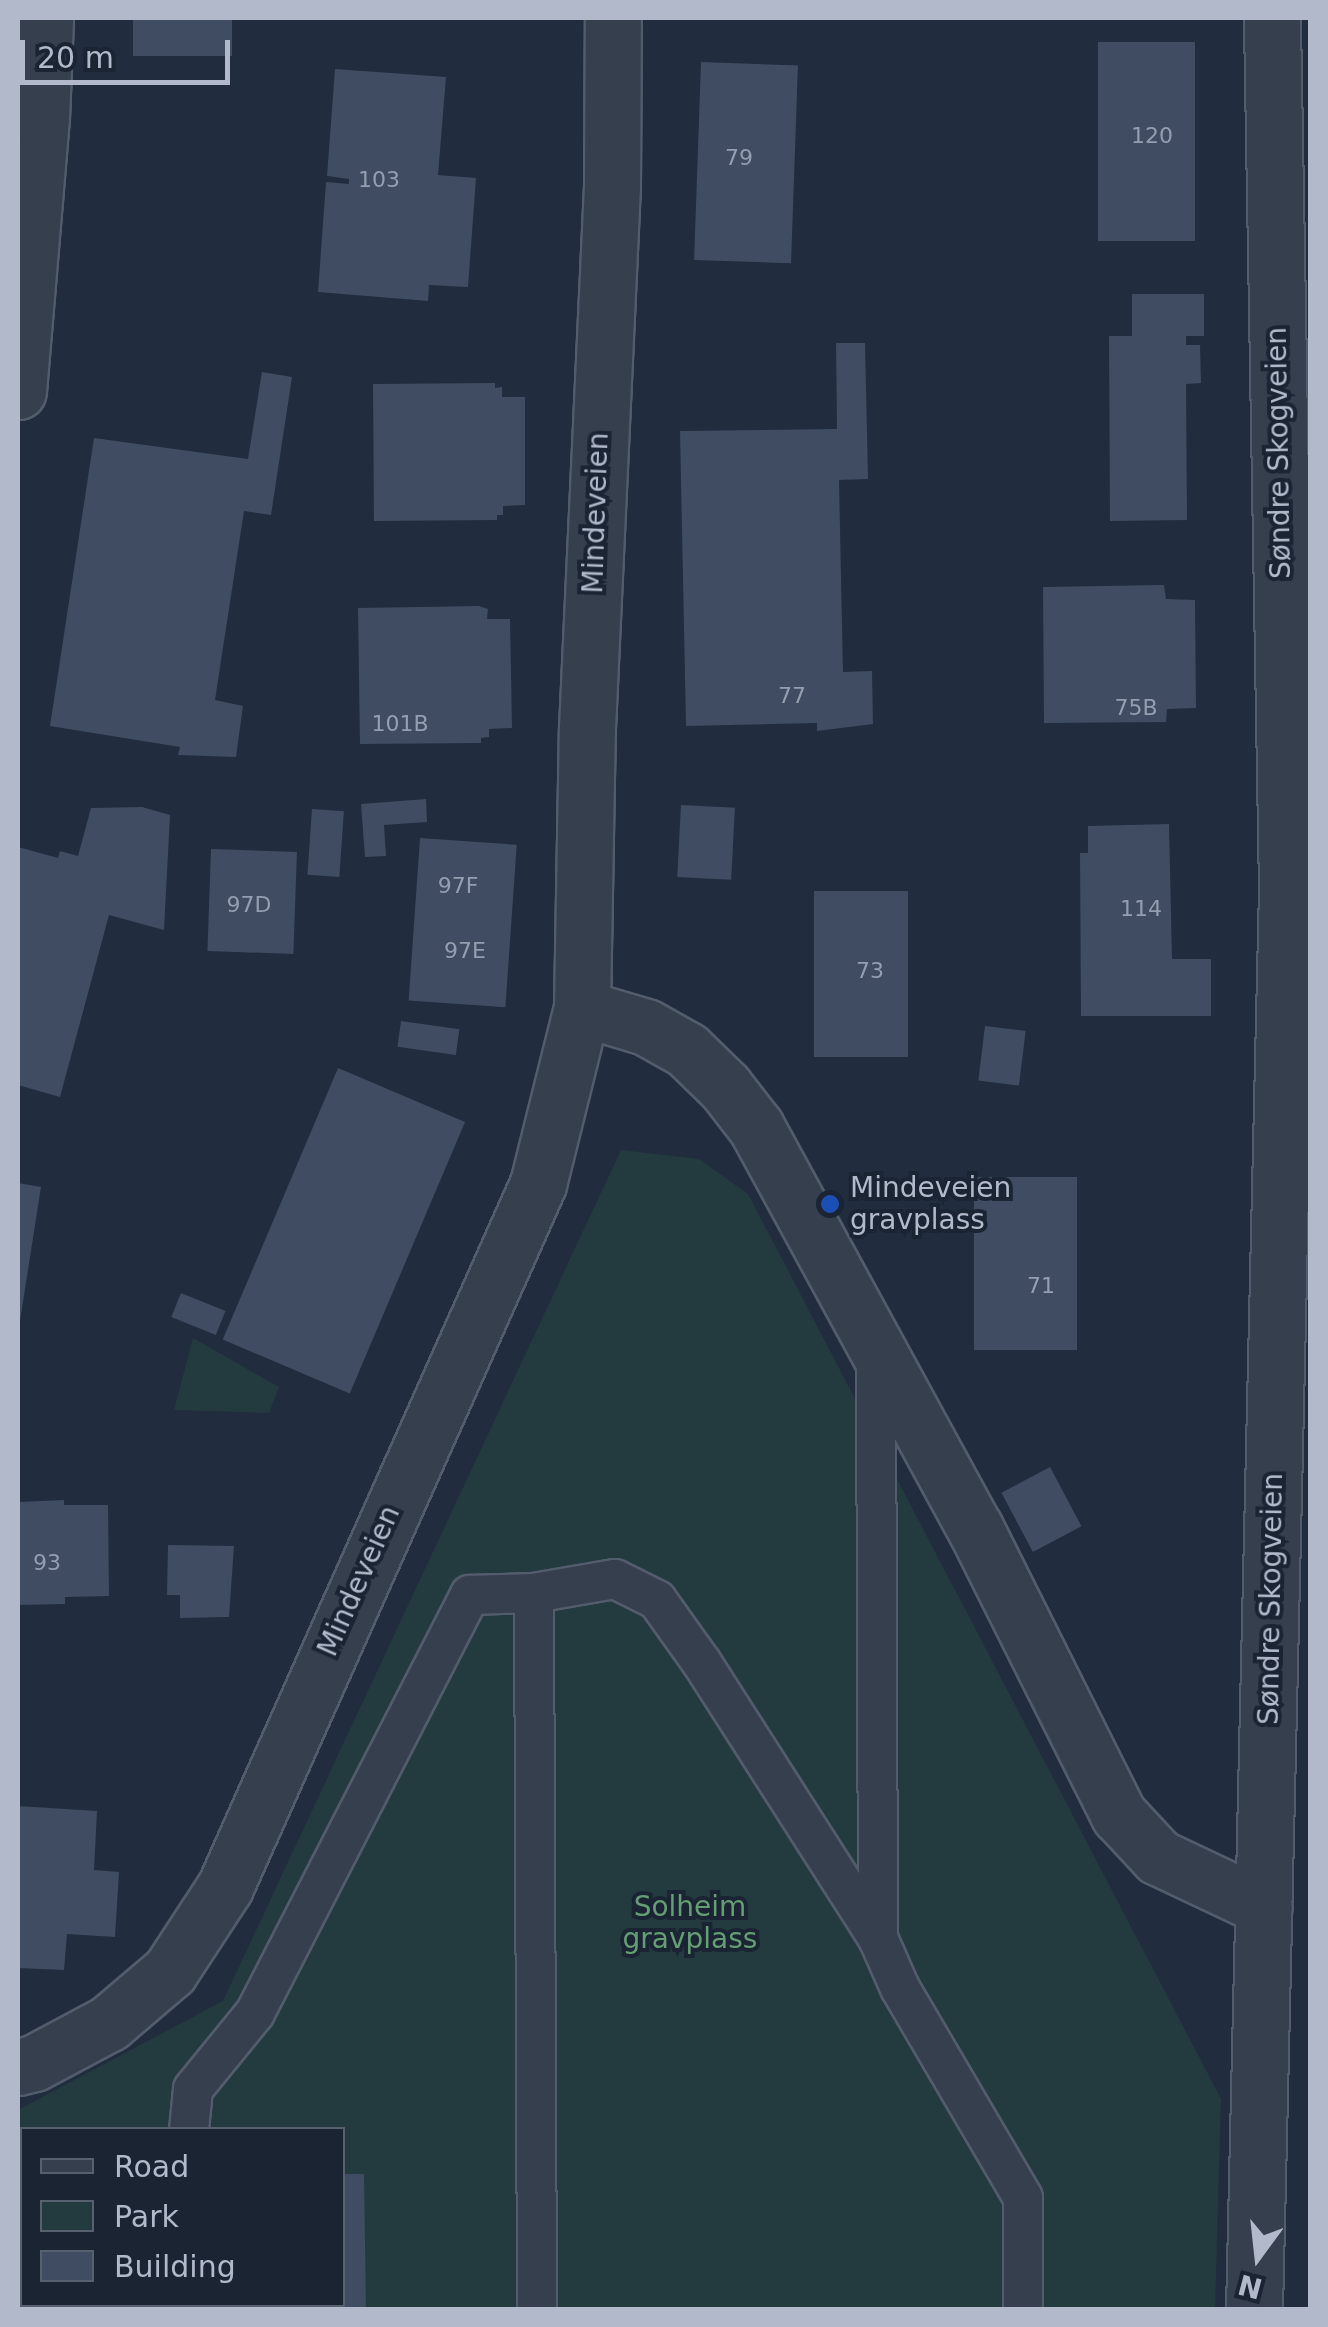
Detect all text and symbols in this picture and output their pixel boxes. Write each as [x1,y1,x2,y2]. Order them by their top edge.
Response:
scale bar [25,20,235,82]
text: 20 m [37,40,114,75]
house number: 120 [1131,123,1173,149]
house number: 79 [725,145,753,171]
house number: 103 [358,167,400,193]
street label: Søndre Skogveien [1260,327,1298,579]
street label: Mindeveien [576,432,616,594]
house number: 77 [778,683,806,709]
house number: 75B [1114,695,1158,721]
house number: 101B [371,711,429,737]
house number: 97F [438,873,478,899]
house number: 97D [227,892,271,918]
house number: 114 [1120,896,1162,922]
house number: 97E [444,938,486,964]
house number: 73 [856,958,884,984]
place label: Mindeveien gravplass [850,1171,1011,1237]
marker: Mindeveien gravplass [819,1193,841,1215]
house number: 71 [1027,1273,1055,1299]
street label: Søndre Skogveien [1252,1473,1290,1725]
street label: Mindeveien [311,1501,407,1661]
house number: 93 [33,1550,61,1576]
park label: Solheim gravplass [623,1890,757,1956]
legend [20,2127,345,2307]
text: Road [114,2149,189,2184]
text: Park [114,2199,179,2234]
north arrow [1208,2207,1308,2307]
text: Building [114,2249,236,2284]
text: N [1235,2267,1266,2305]

